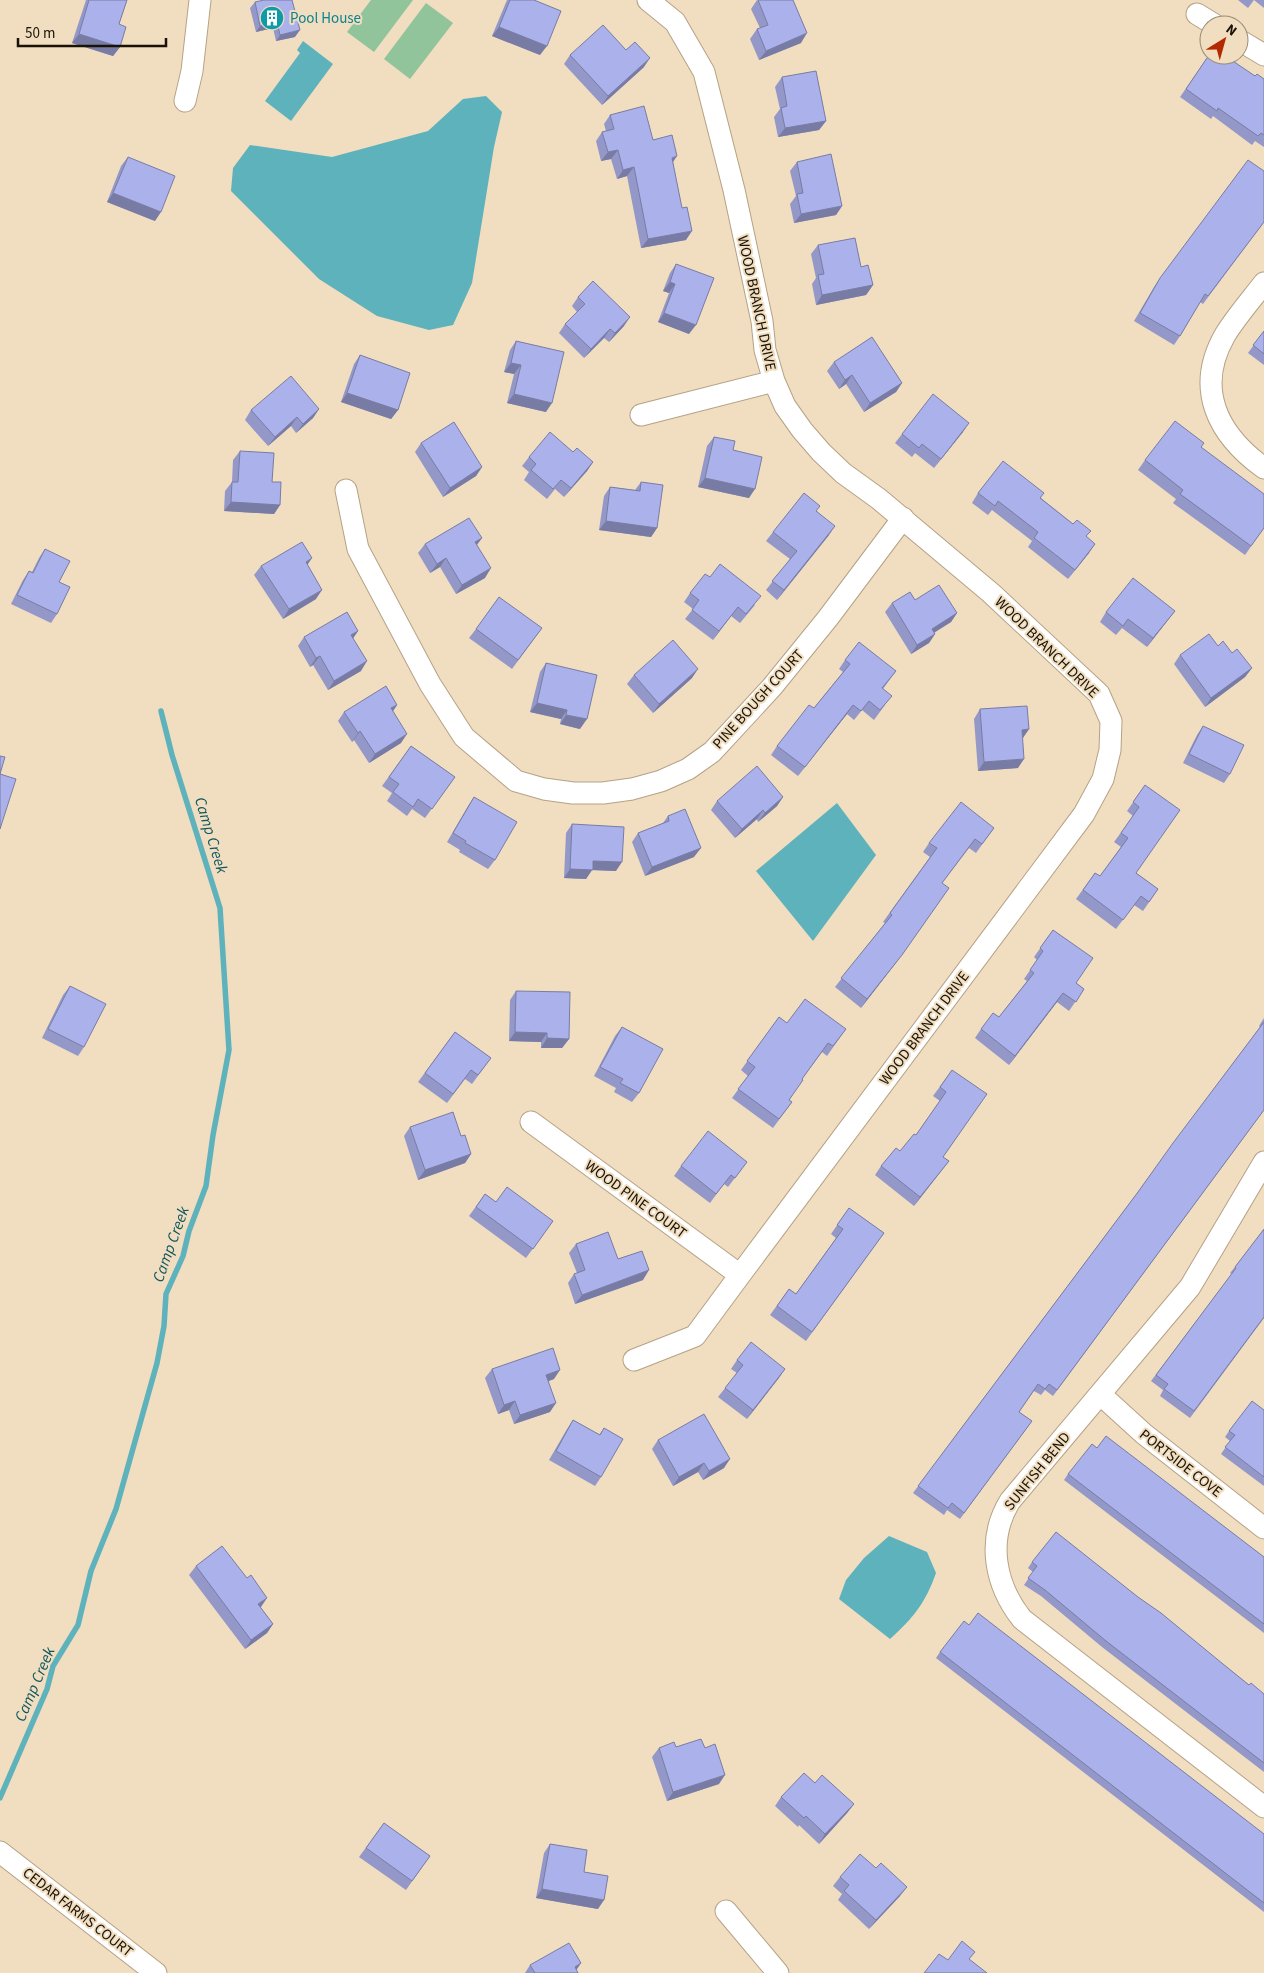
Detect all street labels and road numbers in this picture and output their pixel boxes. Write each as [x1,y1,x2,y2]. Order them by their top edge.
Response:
street label: WOOD BRANCH DRIVE [732,234,781,373]
street label: WOOD BRANCH DRIVE [990,592,1104,703]
street label: PINE BOUGH COURT [708,645,809,754]
street label: WOOD BRANCH DRIVE [875,967,974,1090]
street label: WOOD PINE COURT [581,1155,691,1243]
street label: PORTSIDE COVE [1135,1424,1227,1502]
street label: SUNFISH BEND [999,1428,1076,1515]
street label: CEDAR FARMS COURT [18,1863,137,1962]

